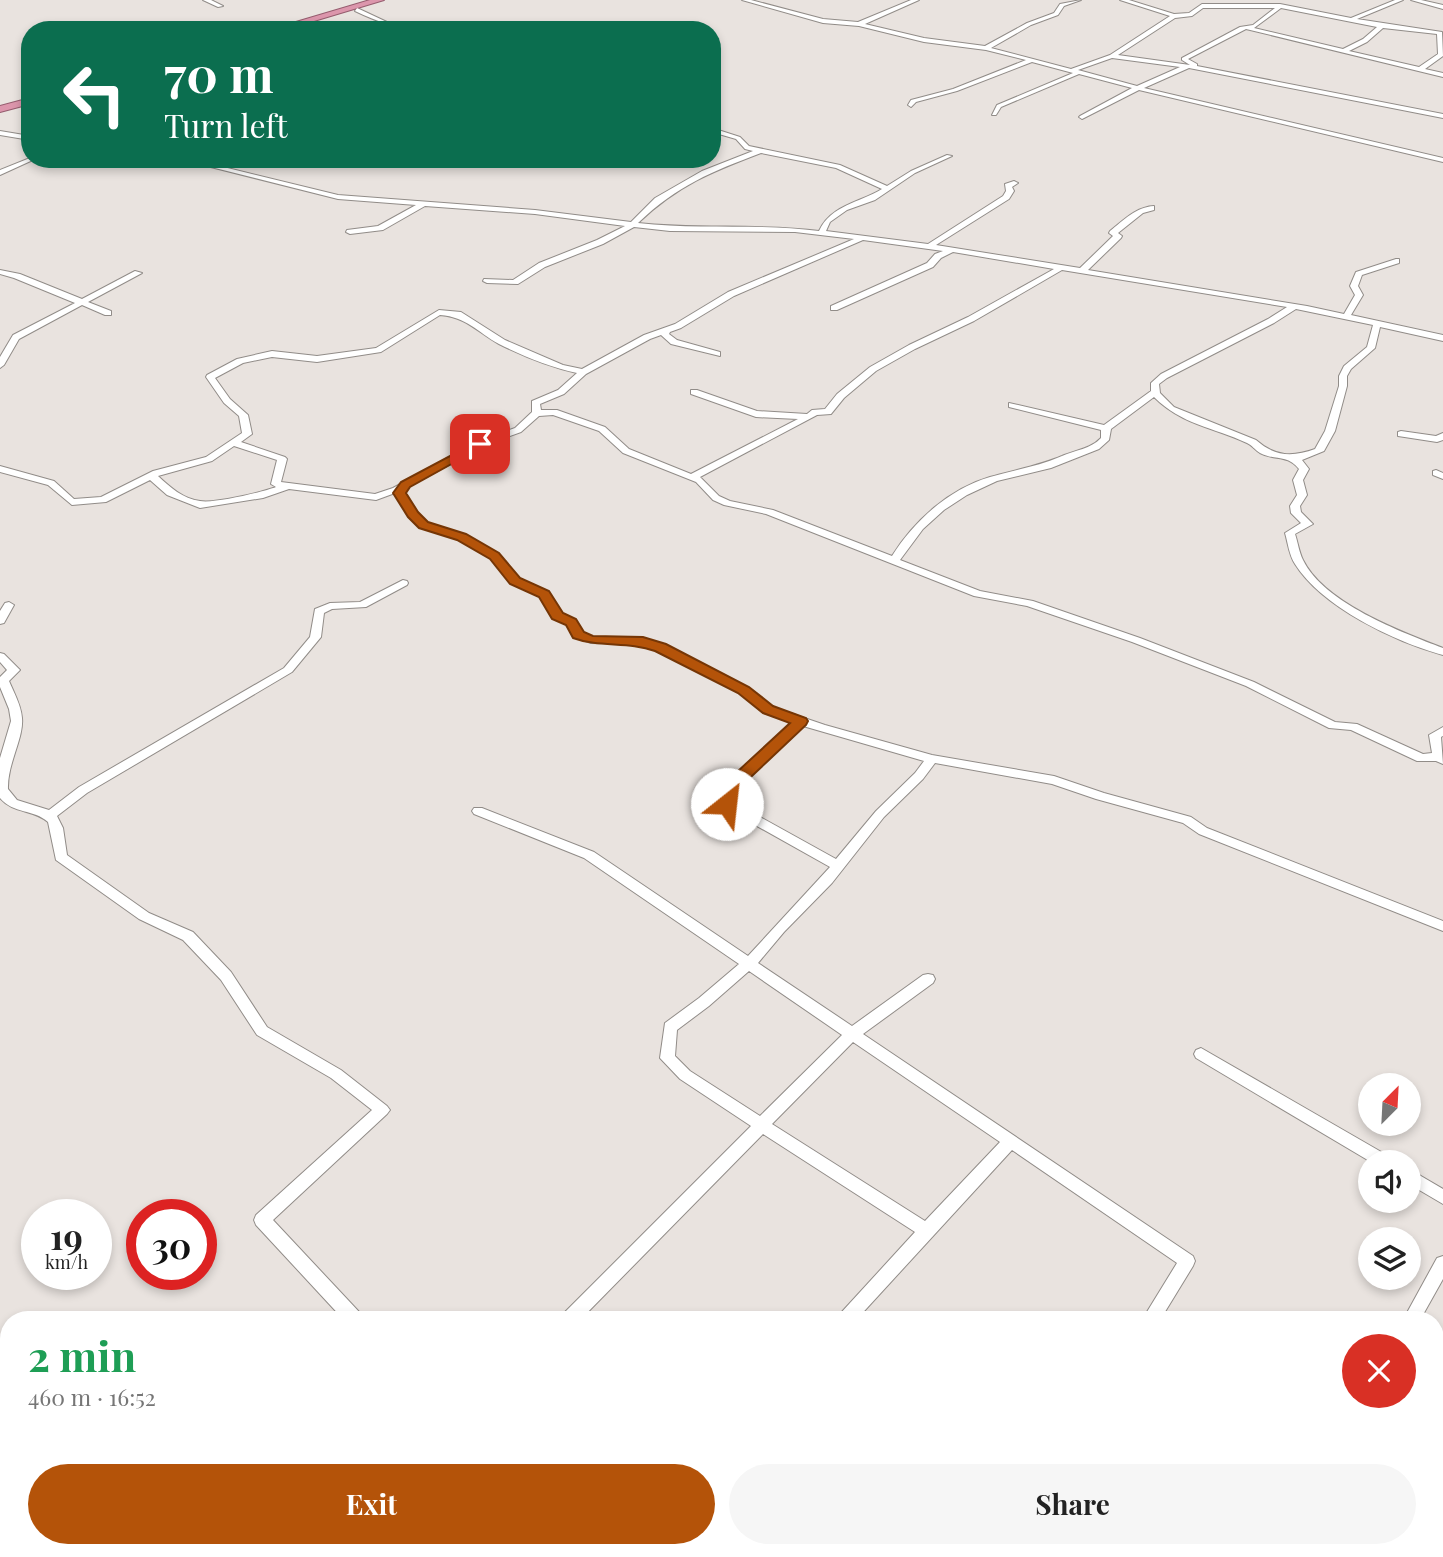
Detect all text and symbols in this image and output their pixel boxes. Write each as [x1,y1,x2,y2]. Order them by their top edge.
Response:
text: 70 m [164,40,274,105]
icon: left [49,49,140,140]
text: Turn left [164,103,288,146]
pin [450,414,510,474]
icon: arrive [461,425,499,463]
position arrow [690,767,764,841]
north arrow [1358,1073,1421,1136]
map controls [1358,1073,1421,1290]
button: sound [1358,1150,1421,1213]
speed limit sign: 30 [126,1199,217,1290]
text: 19 [50,1212,83,1259]
button: layers [1358,1227,1421,1290]
text: km/h [45,1250,88,1274]
text: 2 min [28,1327,136,1383]
button: close [1342,1334,1416,1408]
text: 460 m · 16:52 [28,1381,156,1412]
button: Exit [28,1464,715,1544]
button: Share [729,1464,1416,1544]

